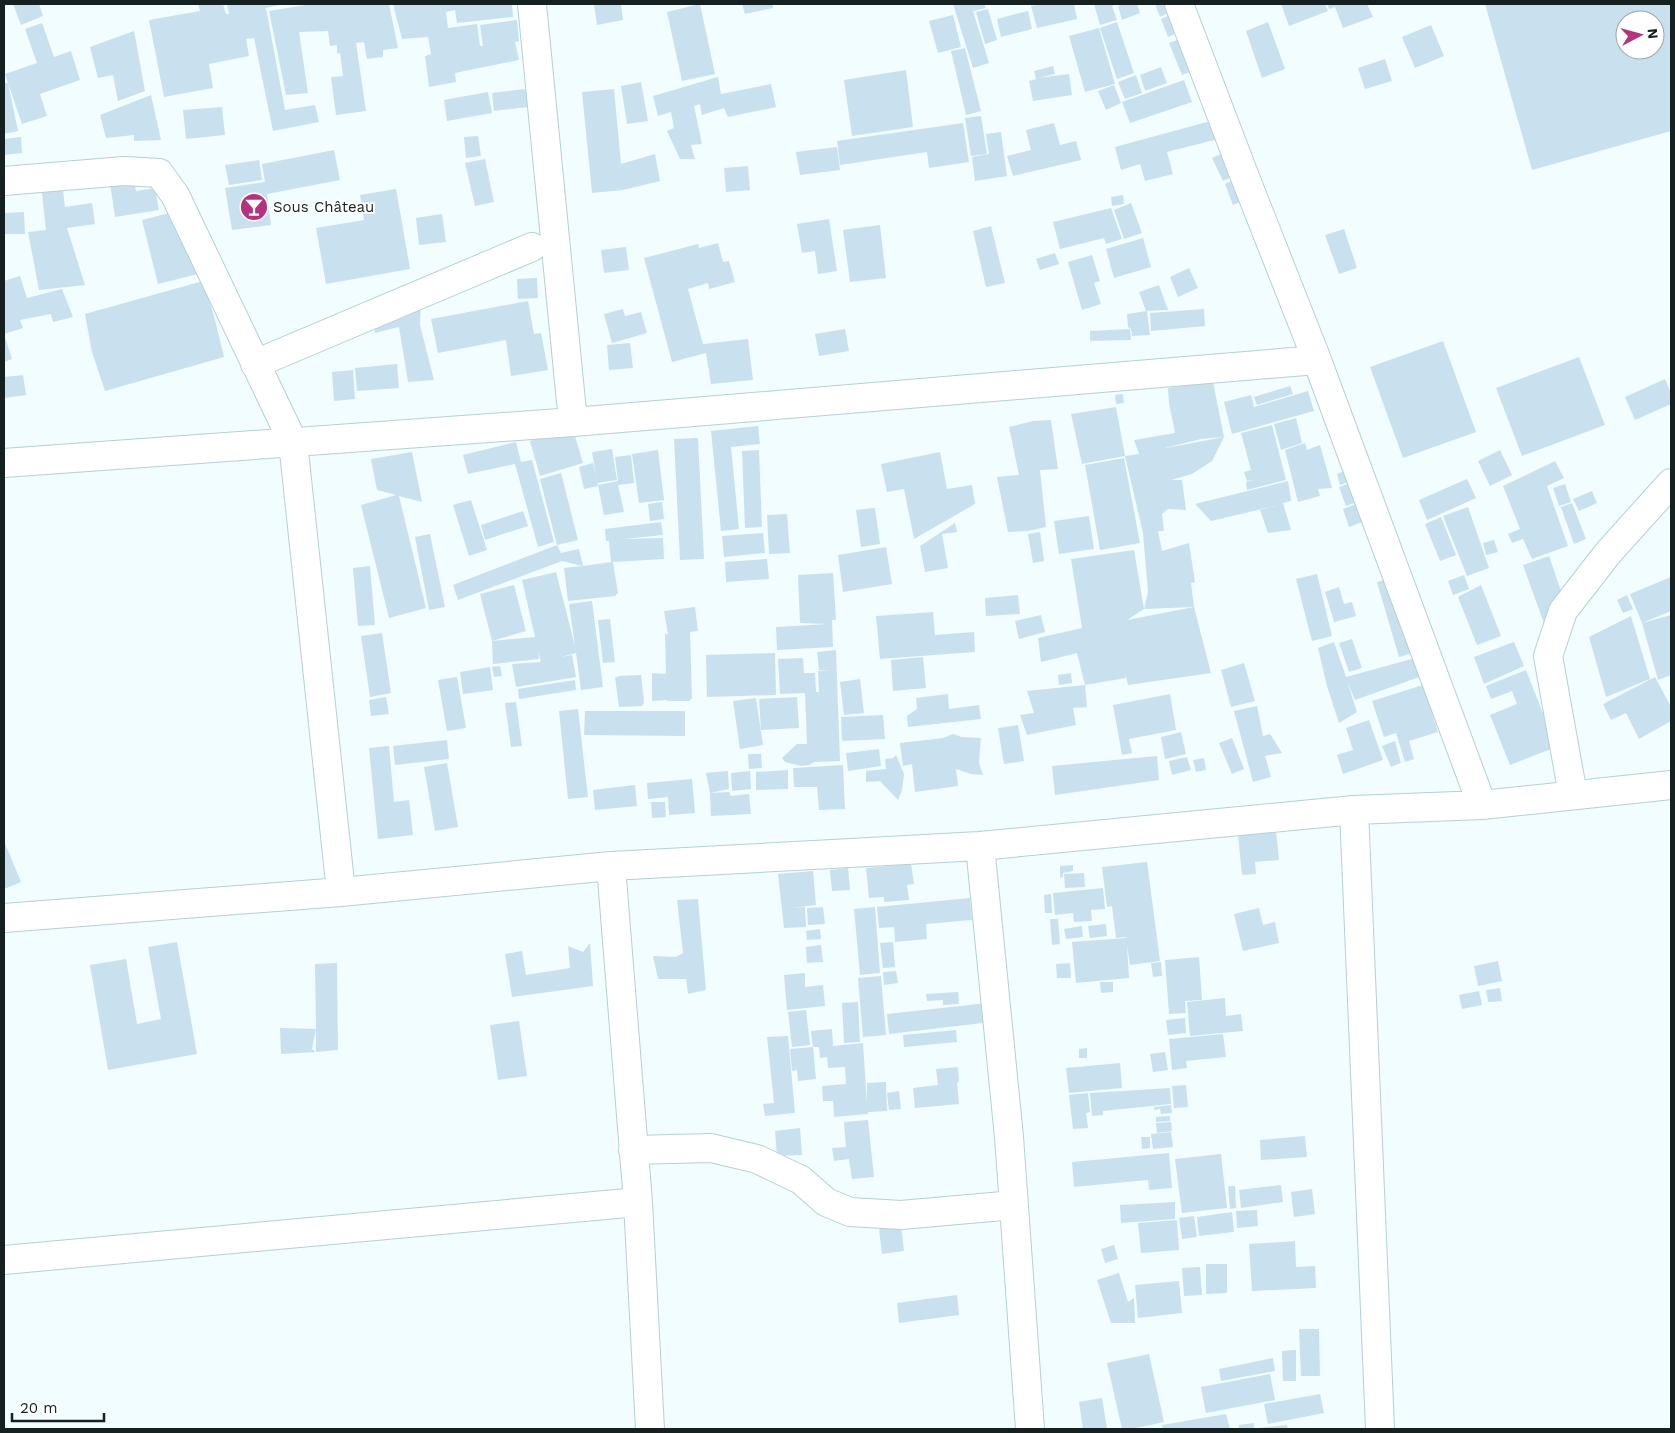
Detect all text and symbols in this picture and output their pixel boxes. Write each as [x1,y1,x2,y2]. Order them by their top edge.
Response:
north arrow [1615,10,1665,60]
text: N [1644,28,1661,40]
bar icon: Sous Château [239,192,269,222]
place label: Sous Château [273,198,374,216]
scale bar [12,1390,105,1422]
text: 20 m [20,1399,58,1417]

